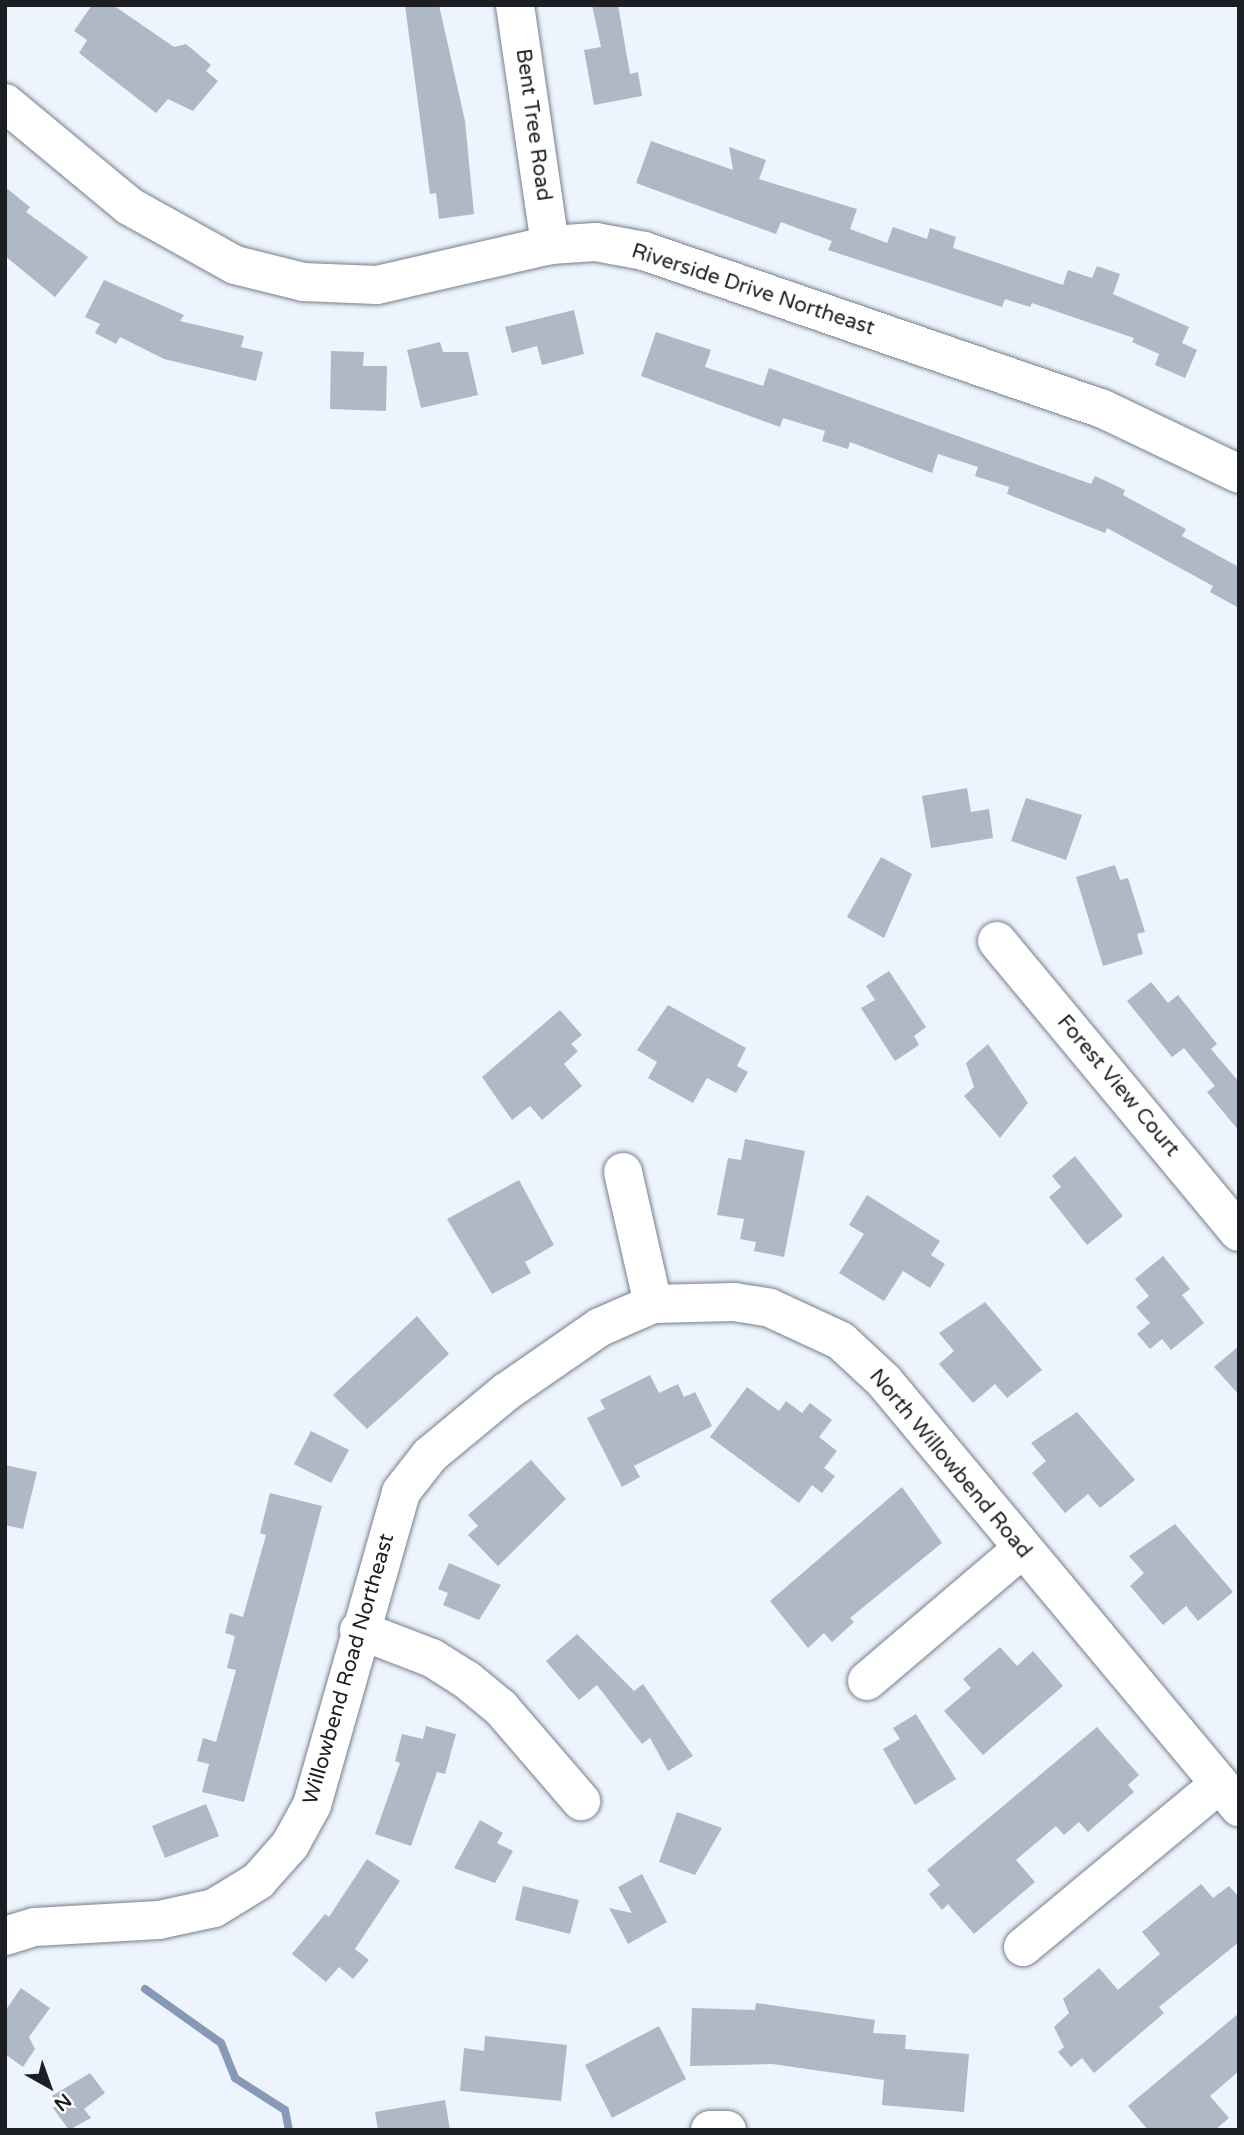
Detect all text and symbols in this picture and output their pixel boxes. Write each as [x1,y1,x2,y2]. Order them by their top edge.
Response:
street label: Bent Tree Road [510,47,556,203]
street label: Riverside Drive Northeast [628,239,878,341]
street label: Forest View Court [1051,1010,1185,1162]
street label: North Willowbend Road [864,1364,1036,1564]
street label: Willowbend Road Northeast [298,1531,400,1807]
north arrow [14,2051,84,2121]
text: N [50,2089,75,2115]

